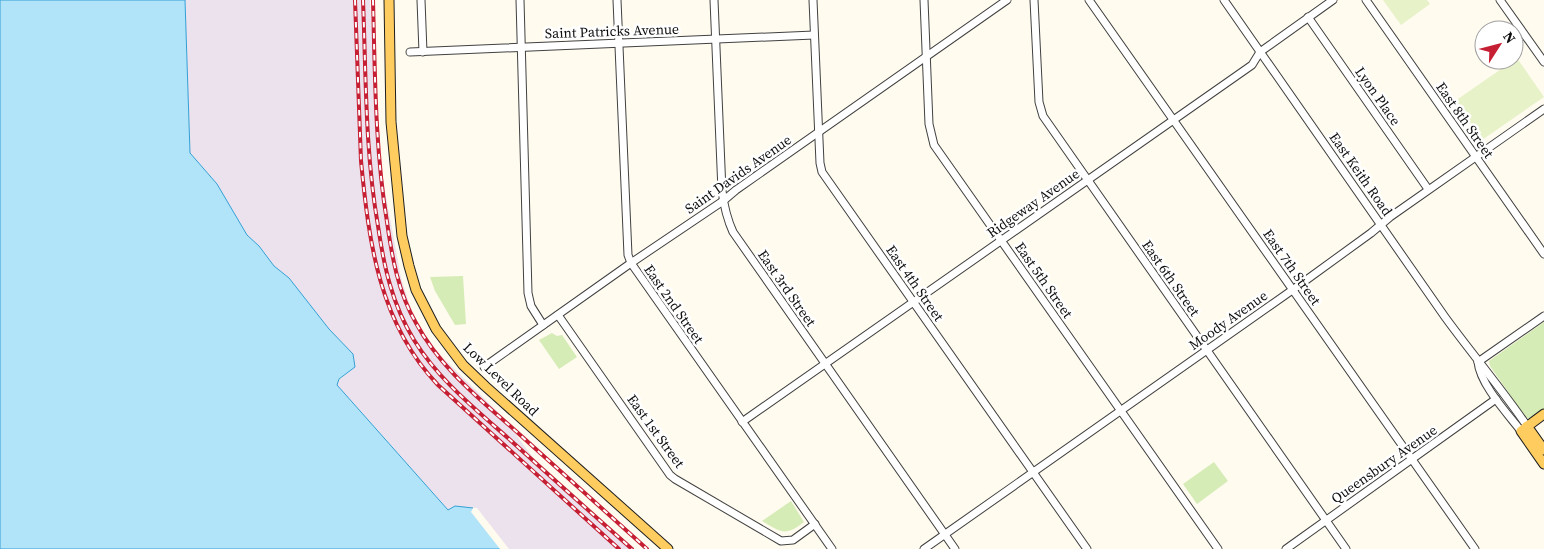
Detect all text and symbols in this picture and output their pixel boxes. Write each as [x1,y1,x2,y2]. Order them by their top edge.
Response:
street label: Saint Patricks Avenue [545,19,679,43]
north arrow [1474,20,1524,70]
text: N [1498,27,1521,47]
street label: Lyon Place [1350,63,1406,129]
street label: East 8th Street [1431,78,1499,163]
street label: East Keith Road [1325,128,1397,220]
street label: Saint Davids Avenue [681,130,795,218]
street label: Ridgeway Avenue [983,164,1083,242]
street label: East 7th Street [1258,225,1326,310]
street label: East 6th Street [1137,236,1205,321]
street label: East 5th Street [1010,238,1078,323]
street label: East 4th Street [881,241,949,326]
street label: East 3rd Street [753,246,821,331]
street label: East 2nd Street [639,260,709,348]
street label: Moody Avenue [1185,285,1271,355]
street label: Low Level Road [459,338,543,420]
street label: East 1st Street [622,390,690,472]
street label: Queensbury Avenue [1327,420,1441,508]

